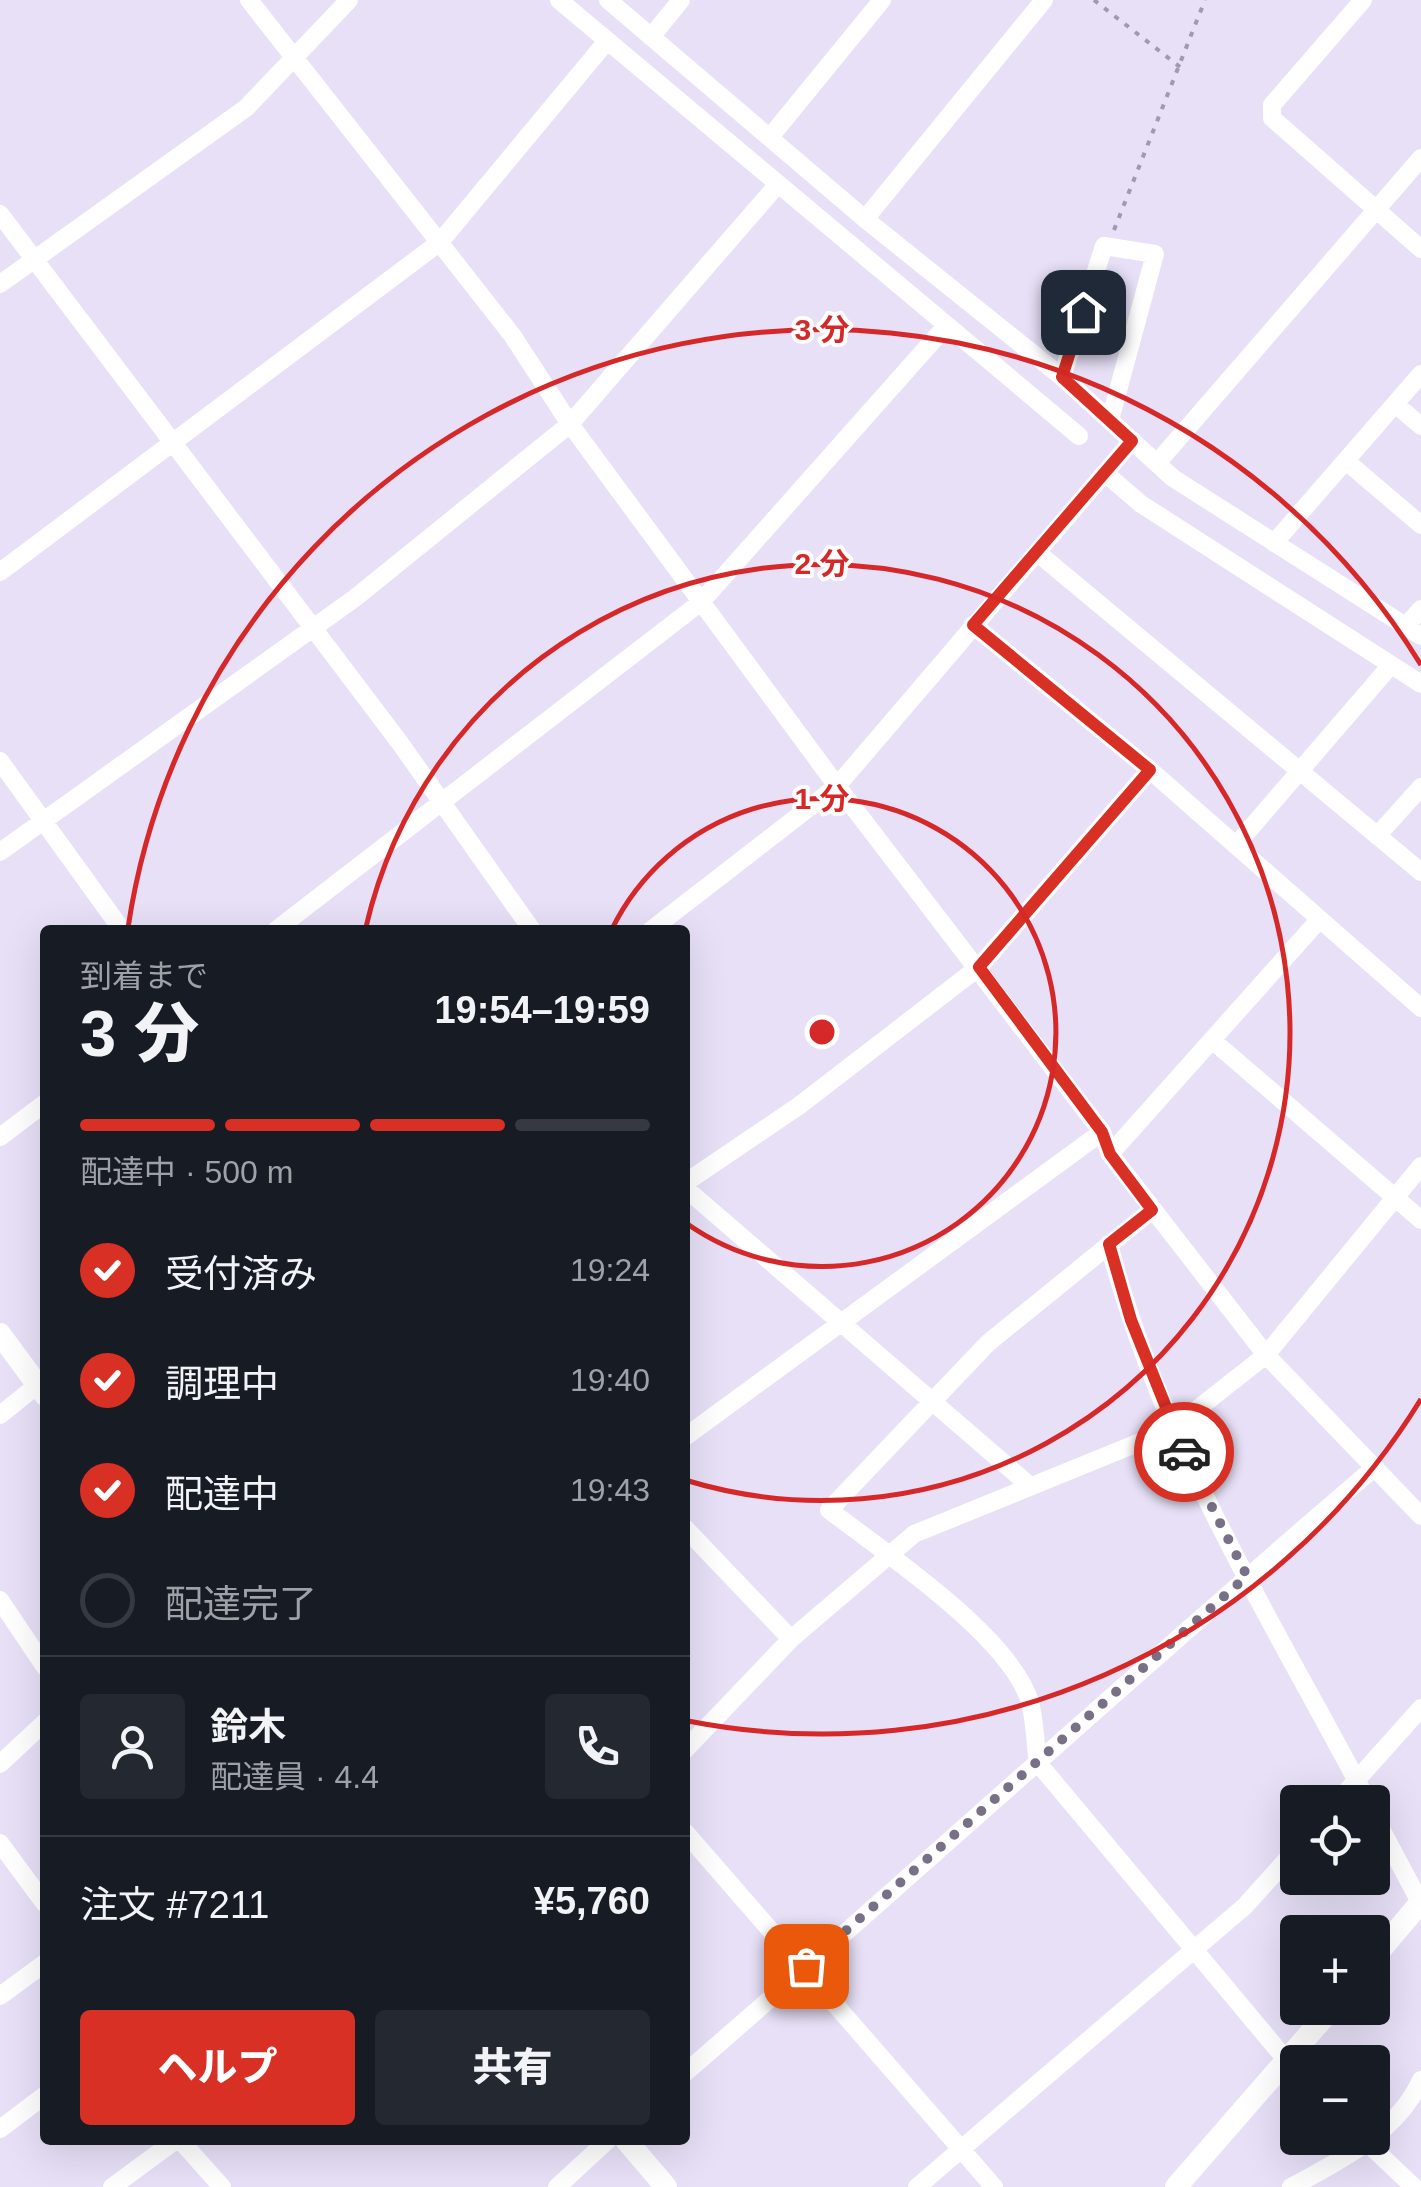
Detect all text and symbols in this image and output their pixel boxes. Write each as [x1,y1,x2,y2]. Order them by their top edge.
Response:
pin [1041,270,1126,355]
icon: home [1056,285,1111,340]
text: 3 分 [794,313,850,346]
text: 2 分 [794,547,850,580]
text: 1 分 [794,782,850,815]
text: 到着まで [80,958,208,994]
text: 19:54–19:59 [434,989,650,1031]
text: 3 分 [80,997,199,1070]
centre of rings [804,1014,840,1050]
text: 配達中 · 500 m [80,1154,293,1190]
icon: check [80,1243,135,1298]
text: 19:24 [570,1252,650,1288]
text: 受付済み [165,1253,317,1295]
icon: check [80,1353,135,1408]
text: 19:40 [570,1362,650,1398]
text: 調理中 [165,1363,279,1405]
courier [1134,1402,1234,1502]
icon: car [1157,1425,1212,1480]
icon: check [80,1463,135,1518]
text: 19:43 [570,1472,650,1508]
text: 配達中 [165,1473,279,1515]
text: 配達完了 [165,1583,317,1625]
button: person [80,1694,185,1799]
button: phone [545,1694,650,1799]
text: 鈴木 [210,1706,286,1748]
text: 配達員 · 4.4 [210,1759,379,1795]
map controls [1280,1785,1390,2155]
button: locate [1280,1785,1390,1895]
text: ¥5,760 [534,1880,650,1922]
text: 注文 #7211 [80,1884,269,1926]
button: + [1280,1915,1390,2025]
pin [764,1924,849,2009]
icon: bag [779,1939,834,1994]
button: ヘルプ [80,2010,355,2125]
button: 共有 [375,2010,650,2125]
button: − [1280,2045,1390,2155]

